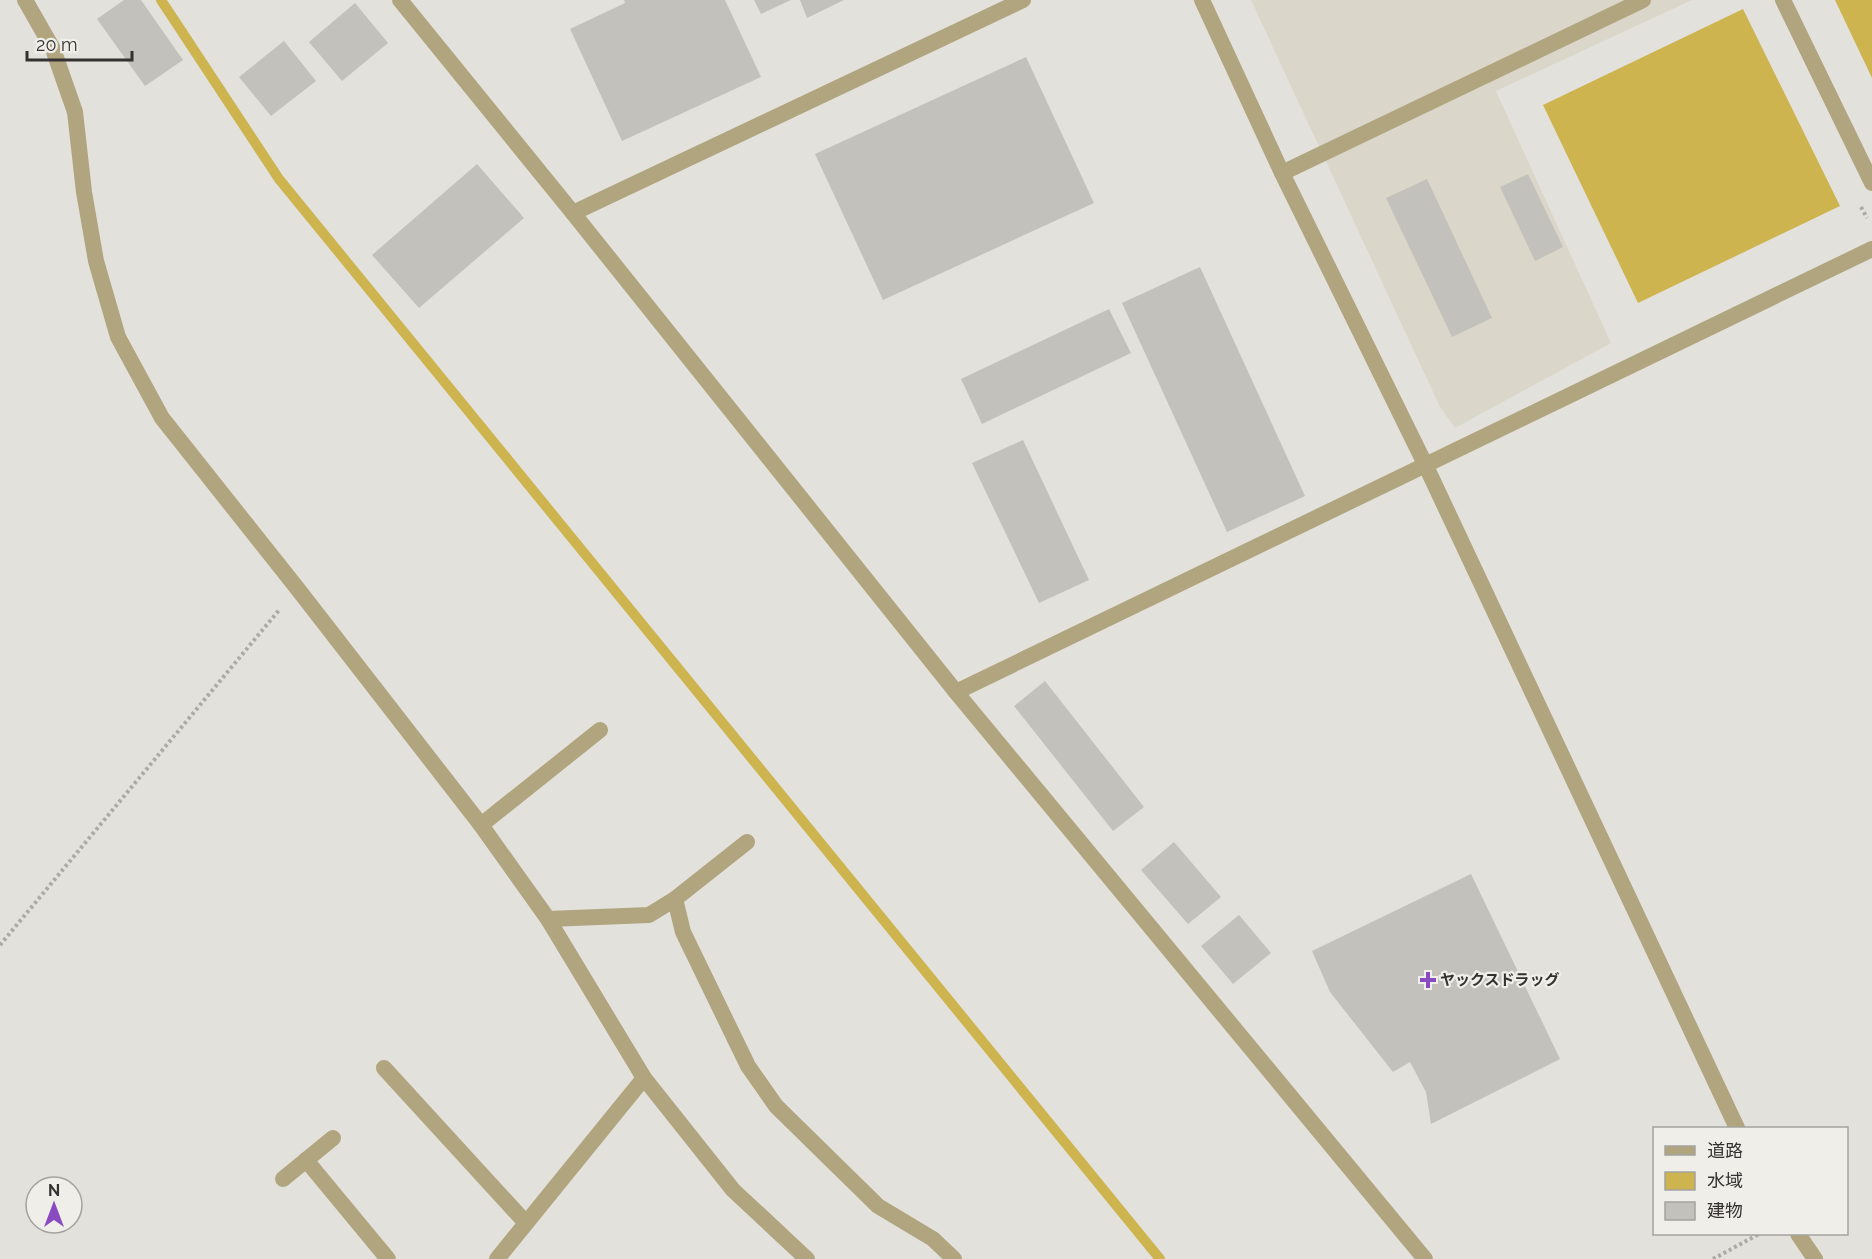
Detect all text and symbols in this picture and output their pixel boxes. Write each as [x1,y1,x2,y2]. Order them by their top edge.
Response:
scale bar [27,24,132,62]
text: 20 m [36,34,78,55]
place label: ヤックスドラッグ [1440,971,1560,989]
marker: ヤックスドラッグ [1421,973,1435,987]
legend [1653,1127,1848,1235]
text: 道路 [1707,1140,1743,1161]
text: 水域 [1707,1170,1743,1191]
north arrow [24,1175,84,1235]
text: N [48,1181,60,1200]
text: 建物 [1707,1200,1743,1221]

